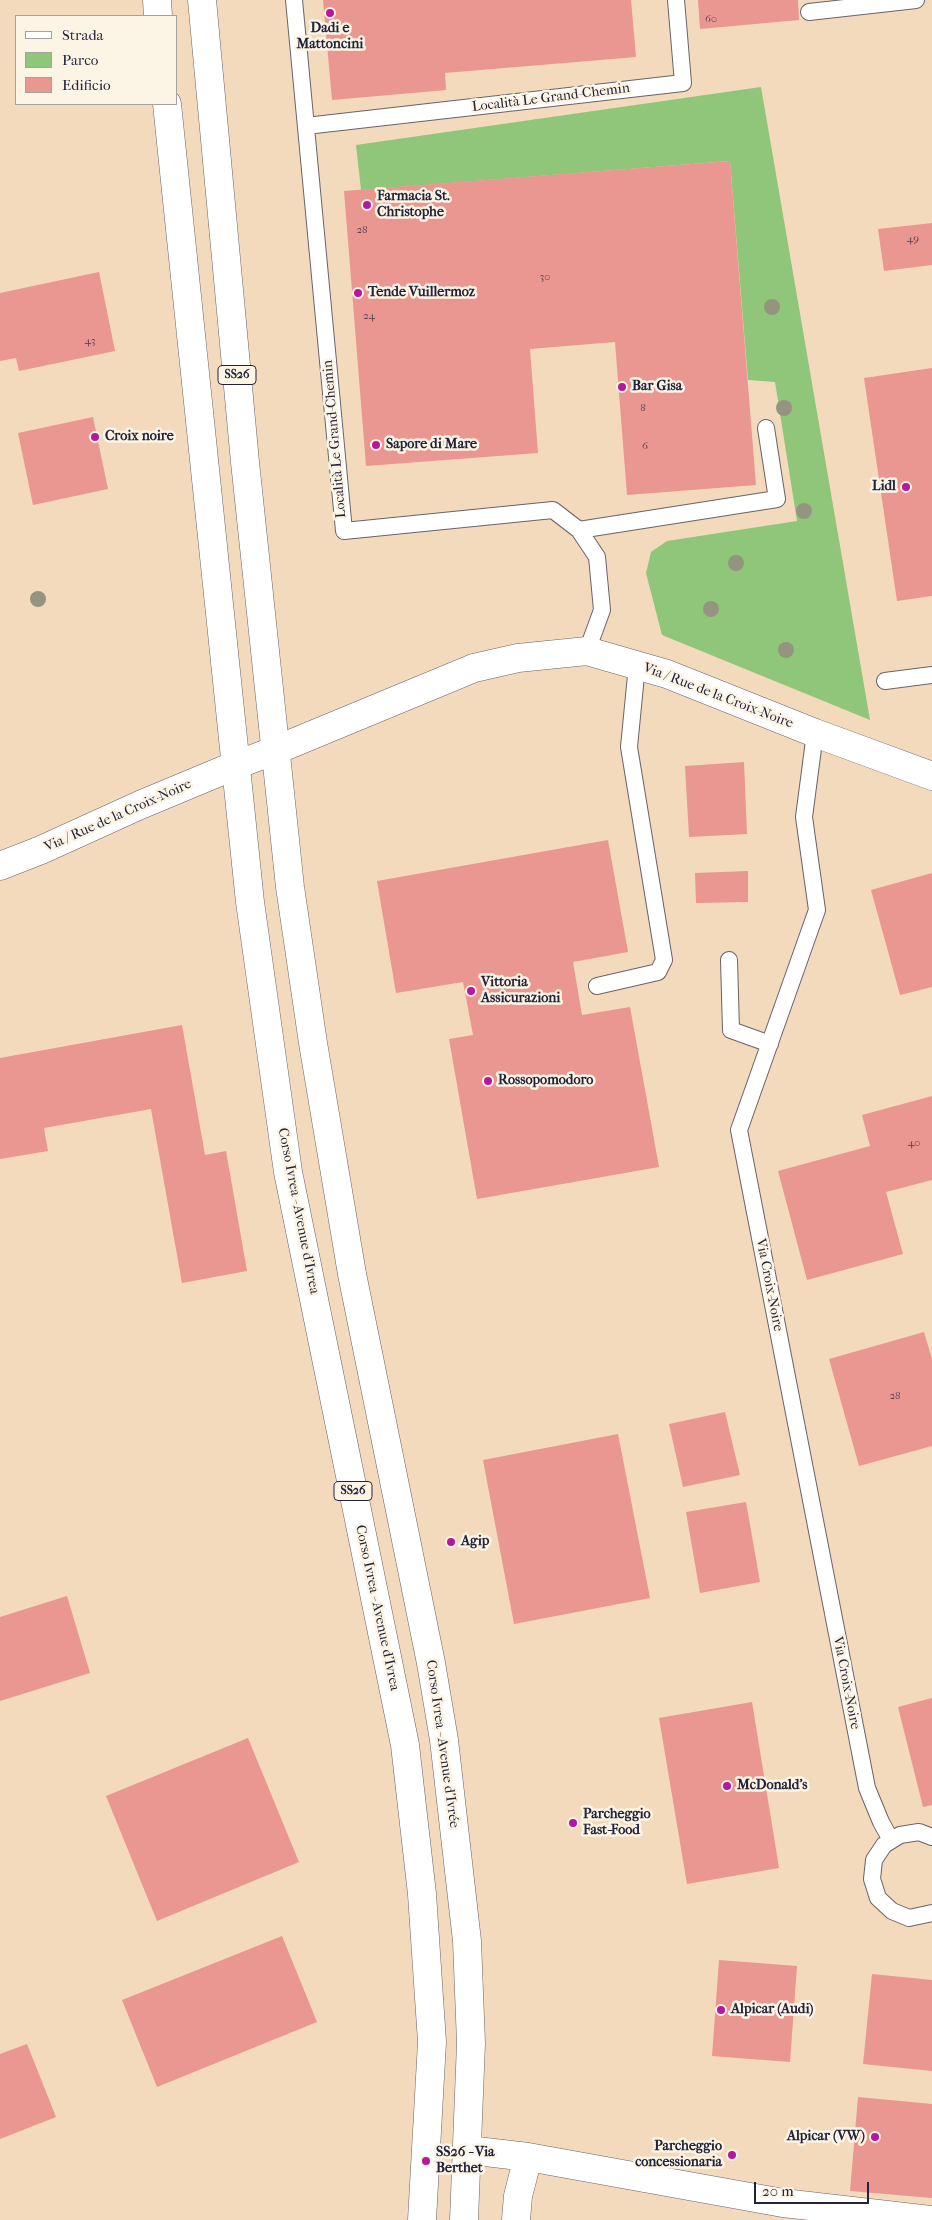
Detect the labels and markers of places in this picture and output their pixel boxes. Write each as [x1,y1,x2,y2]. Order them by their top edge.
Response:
marker: Dadi e Mattoncini [324,7,336,19]
place label: Dadi e Mattoncini [297,21,363,54]
place label: Farmacia St. Christophe [377,189,450,222]
marker: Farmacia St. Christophe [361,199,373,211]
place label: Tende Vuillermoz [368,285,475,301]
marker: Tende Vuillermoz [352,287,364,299]
place label: Bar Gisa [632,379,682,395]
marker: Bar Gisa [616,381,628,393]
place label: Croix noire [105,429,174,445]
marker: Croix noire [89,431,101,443]
place label: Sapore di Mare [386,437,477,453]
marker: Sapore di Mare [370,439,382,451]
place label: Lidl [872,479,896,495]
marker: Lidl [900,481,912,493]
place label: Vittoria Assicurazioni [481,975,560,1008]
marker: Vittoria Assicurazioni [465,985,477,997]
place label: Rossopomodoro [498,1073,593,1089]
marker: Rossopomodoro [482,1075,494,1087]
place label: Agip [461,1534,489,1550]
marker: Agip [445,1536,457,1548]
place label: McDonald's [737,1778,808,1794]
marker: McDonald's [721,1780,733,1792]
place label: Parcheggio Fast-Food [583,1807,651,1840]
marker: Parcheggio Fast-Food [567,1817,579,1829]
place label: Alpicar (Audi) [731,2002,813,2018]
marker: Alpicar (Audi) [715,2004,727,2016]
place label: Alpicar (VW) [787,2129,865,2145]
marker: Alpicar (VW) [869,2131,881,2143]
place label: Parcheggio concessionaria [635,2139,722,2172]
place label: SS26 - Via Berthet [436,2145,495,2178]
marker: Parcheggio concessionaria [726,2149,738,2161]
marker: SS26 - Via Berthet [420,2155,432,2167]

